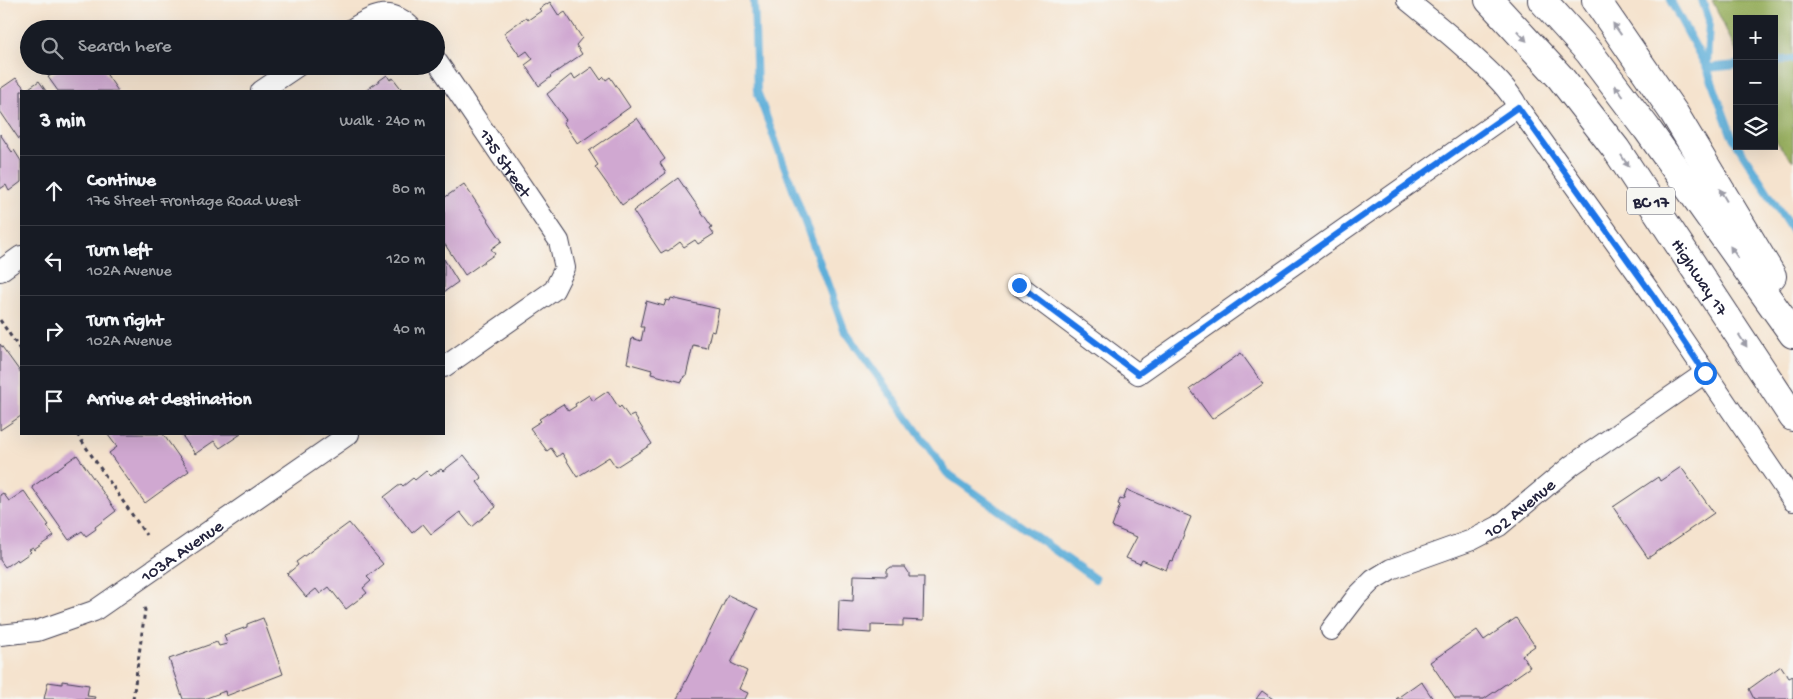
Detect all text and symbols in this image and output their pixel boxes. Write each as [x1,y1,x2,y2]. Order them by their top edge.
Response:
map controls [1733,15,1778,150]
button: + [1733,15,1778,60]
search box [20,20,445,75]
one-way arrow [1612,22,1621,35]
one-way arrow [1516,29,1528,41]
icon: search [38,34,66,62]
text: Search here [78,36,172,59]
button: − [1733,60,1778,105]
one-way arrow [1613,85,1624,98]
button: layers [1733,105,1778,150]
text: 3 min [40,110,85,135]
text: Walk · 240 m [340,113,425,132]
street label: 175 Street [472,125,535,204]
one-way arrow [1620,155,1629,168]
text: Continue [87,170,156,193]
icon: ahead [40,177,68,205]
text: 80 m [392,181,425,200]
road number: BC 17 [1627,188,1675,215]
one-way arrow [1719,188,1728,201]
text: 176 Street Frontage Road West [87,193,299,212]
street label: Highway 17 [1665,236,1732,321]
text: Turn left [87,240,151,263]
one-way arrow [1729,245,1739,258]
icon: left [40,247,68,275]
text: 120 m [386,251,425,270]
text: 102A Avenue [87,263,172,282]
route end [1008,274,1031,297]
text: Turn right [87,310,163,333]
icon: right [40,317,68,345]
text: 40 m [393,321,425,340]
text: 102A Avenue [87,333,172,352]
one-way arrow [1738,334,1748,347]
route start [1694,362,1717,385]
icon: arrive [40,387,68,415]
text: Arrive at destination [87,389,251,412]
street label: 102 Avenue [1481,475,1561,545]
street label: 103A Avenue [137,516,229,589]

